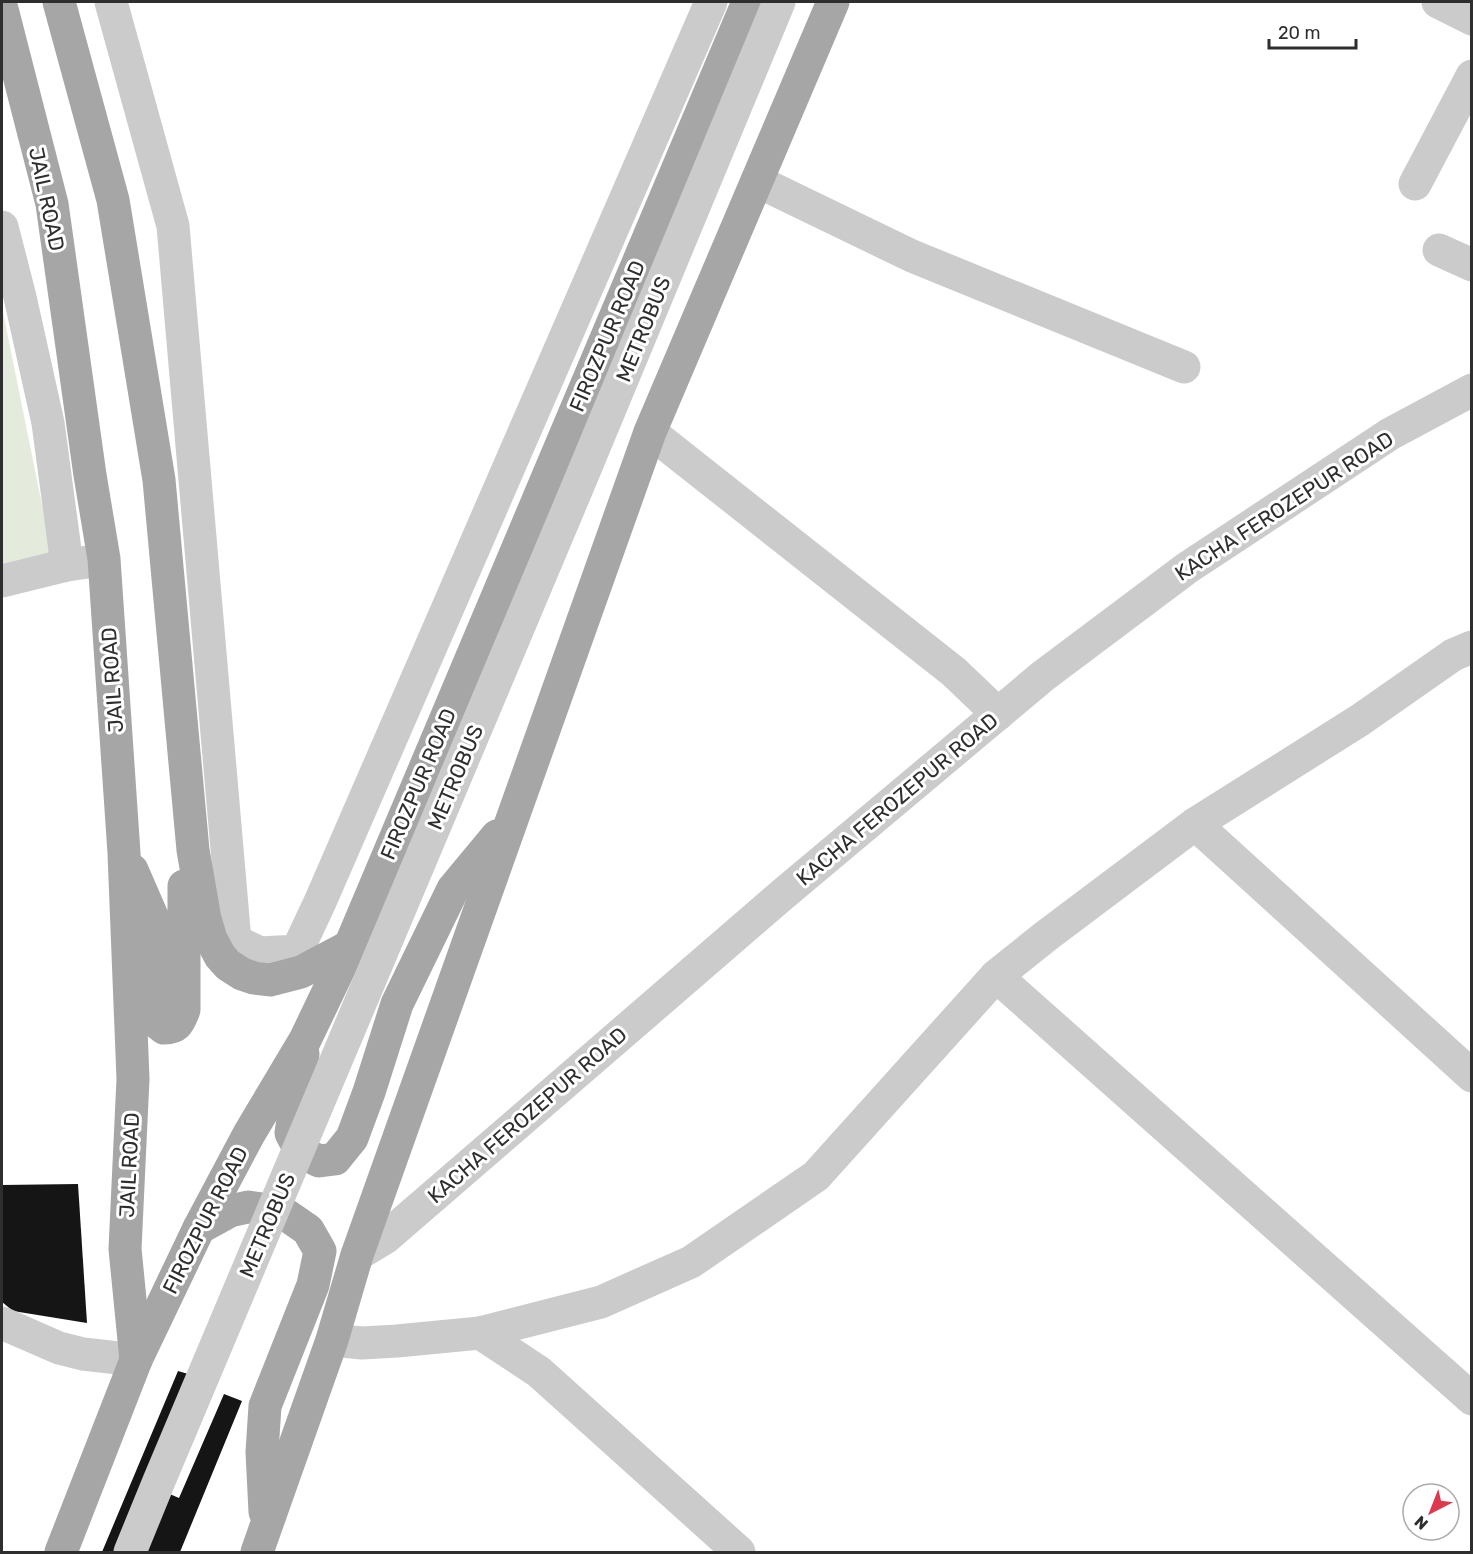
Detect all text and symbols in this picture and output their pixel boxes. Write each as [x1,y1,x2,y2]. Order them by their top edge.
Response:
scale bar [1269,12,1356,50]
text: 20 m [1278,22,1320,44]
street label: JAIL ROAD [24,145,70,253]
street label: FIROZPUR ROAD [564,257,650,415]
street label: METROBUS [611,273,675,385]
street label: KACHA FEROZEPUR ROAD [1170,426,1398,586]
street label: JAIL ROAD [96,627,128,733]
street label: FIROZPUR ROAD [375,705,461,863]
street label: KACHA FEROZEPUR ROAD [791,707,1003,891]
street label: METROBUS [422,721,488,833]
street label: KACHA FEROZEPUR ROAD [422,1022,632,1208]
street label: JAIL ROAD [114,1112,144,1218]
street label: FIROZPUR ROAD [157,1142,253,1298]
street label: METROBUS [234,1169,300,1281]
north arrow [1401,1482,1461,1542]
text: N [1411,1512,1432,1534]

